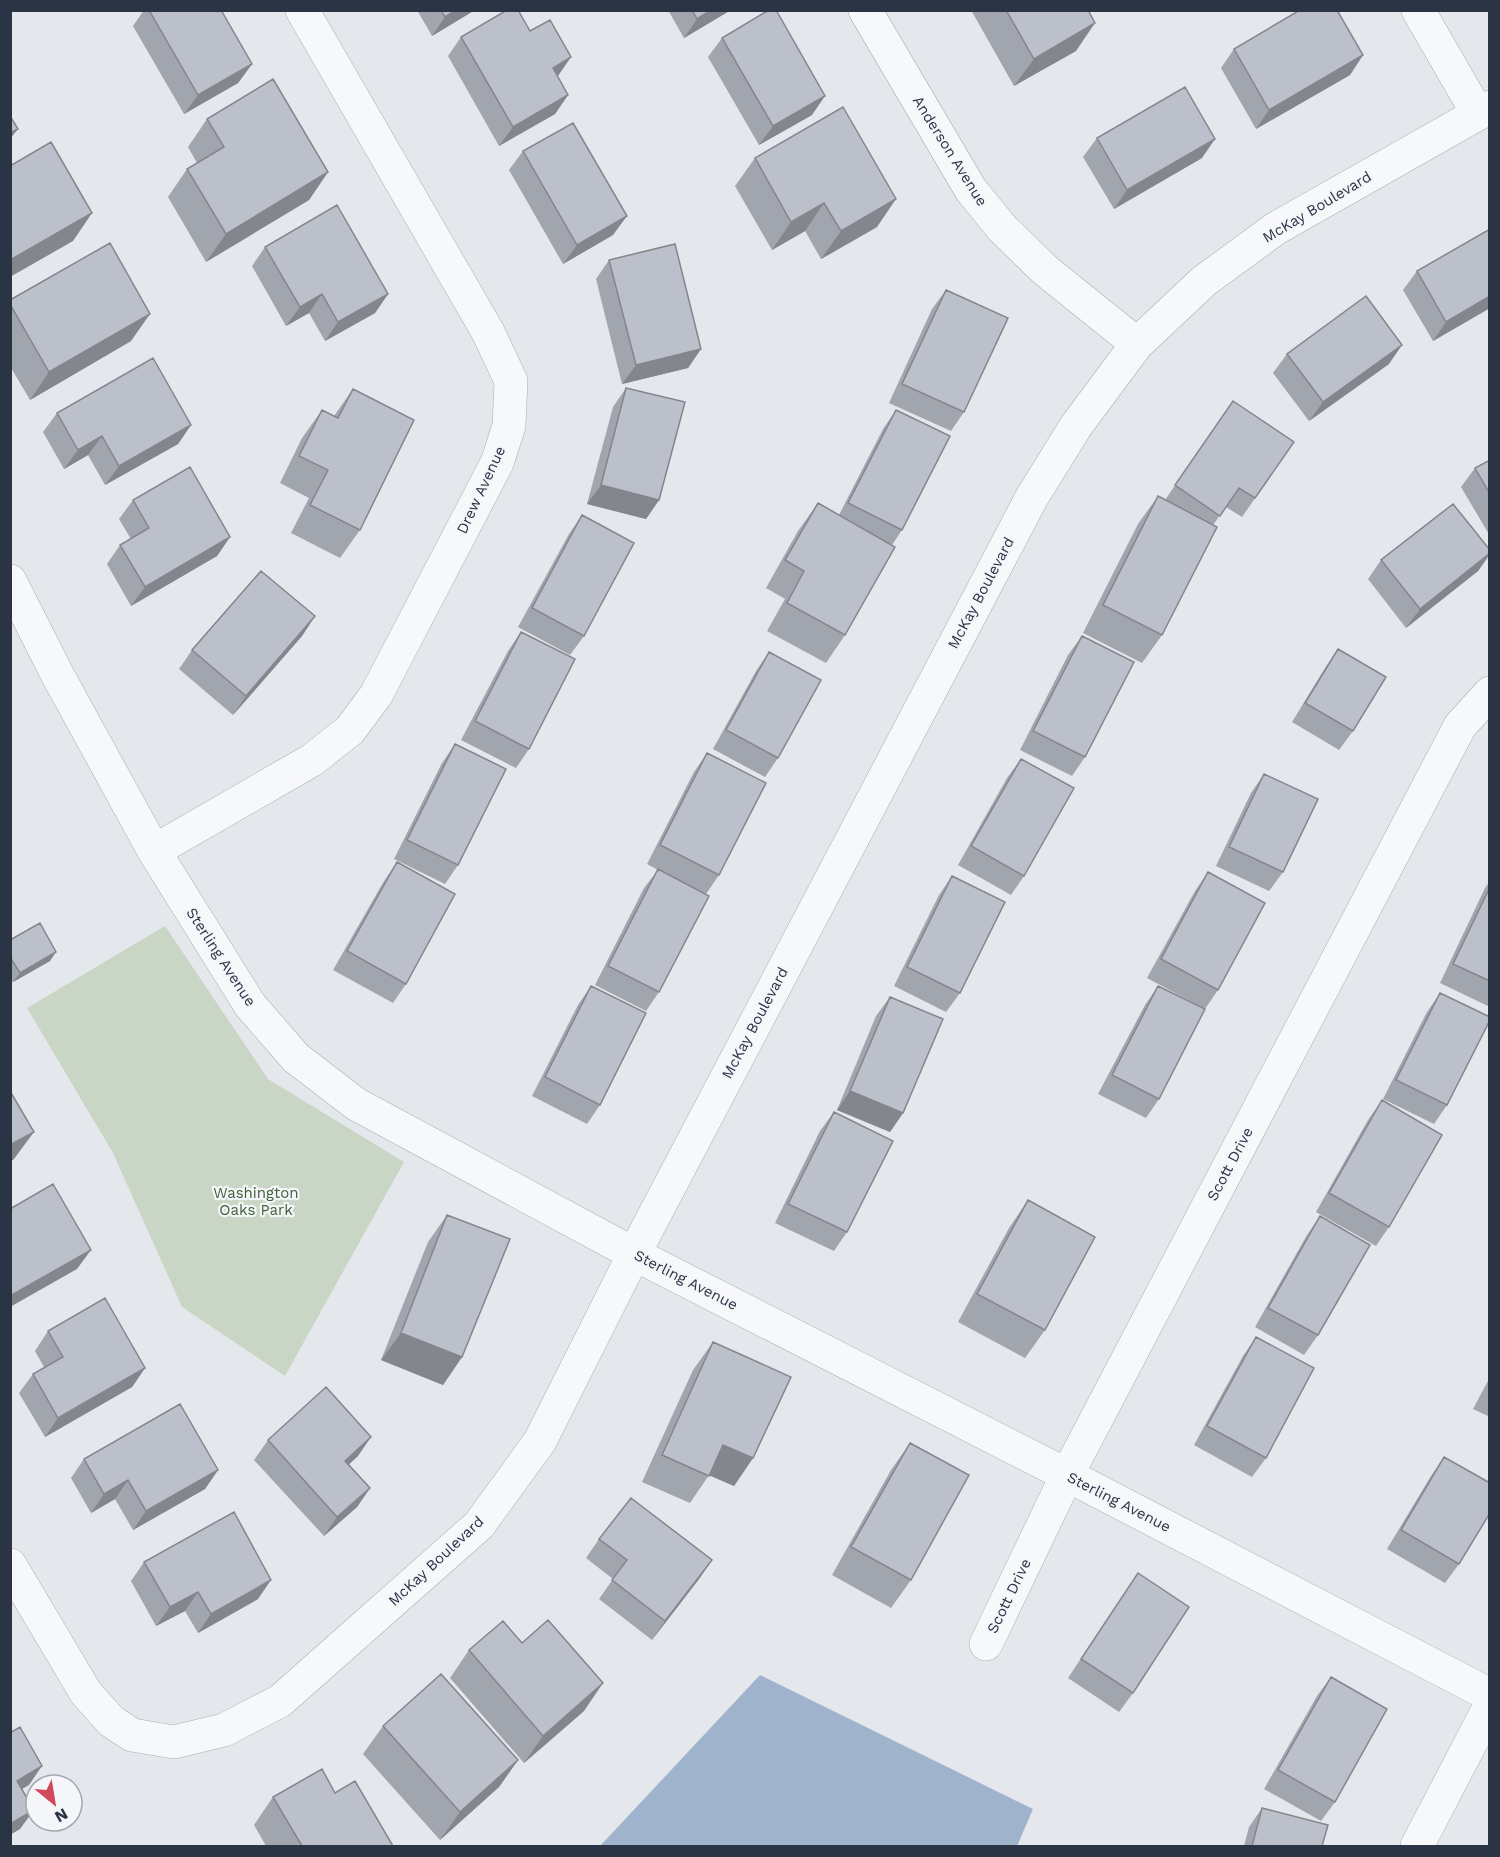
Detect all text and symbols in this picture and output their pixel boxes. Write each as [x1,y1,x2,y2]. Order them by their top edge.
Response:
street label: Anderson Avenue [909,92,991,210]
street label: McKay Boulevard [1259,167,1375,247]
street label: Drew Avenue [453,443,509,537]
street label: McKay Boulevard [944,534,1018,652]
street label: Sterling Avenue [182,904,260,1010]
street label: McKay Boulevard [718,964,792,1082]
street label: Scott Drive [1203,1124,1257,1204]
park label: Washington Oaks Park [213,1184,299,1219]
street label: Sterling Avenue [631,1246,741,1314]
street label: Sterling Avenue [1064,1468,1174,1536]
street label: McKay Boulevard [385,1512,487,1610]
street label: Scott Drive [983,1556,1035,1636]
north arrow [24,1773,84,1833]
text: N [51,1804,71,1827]

